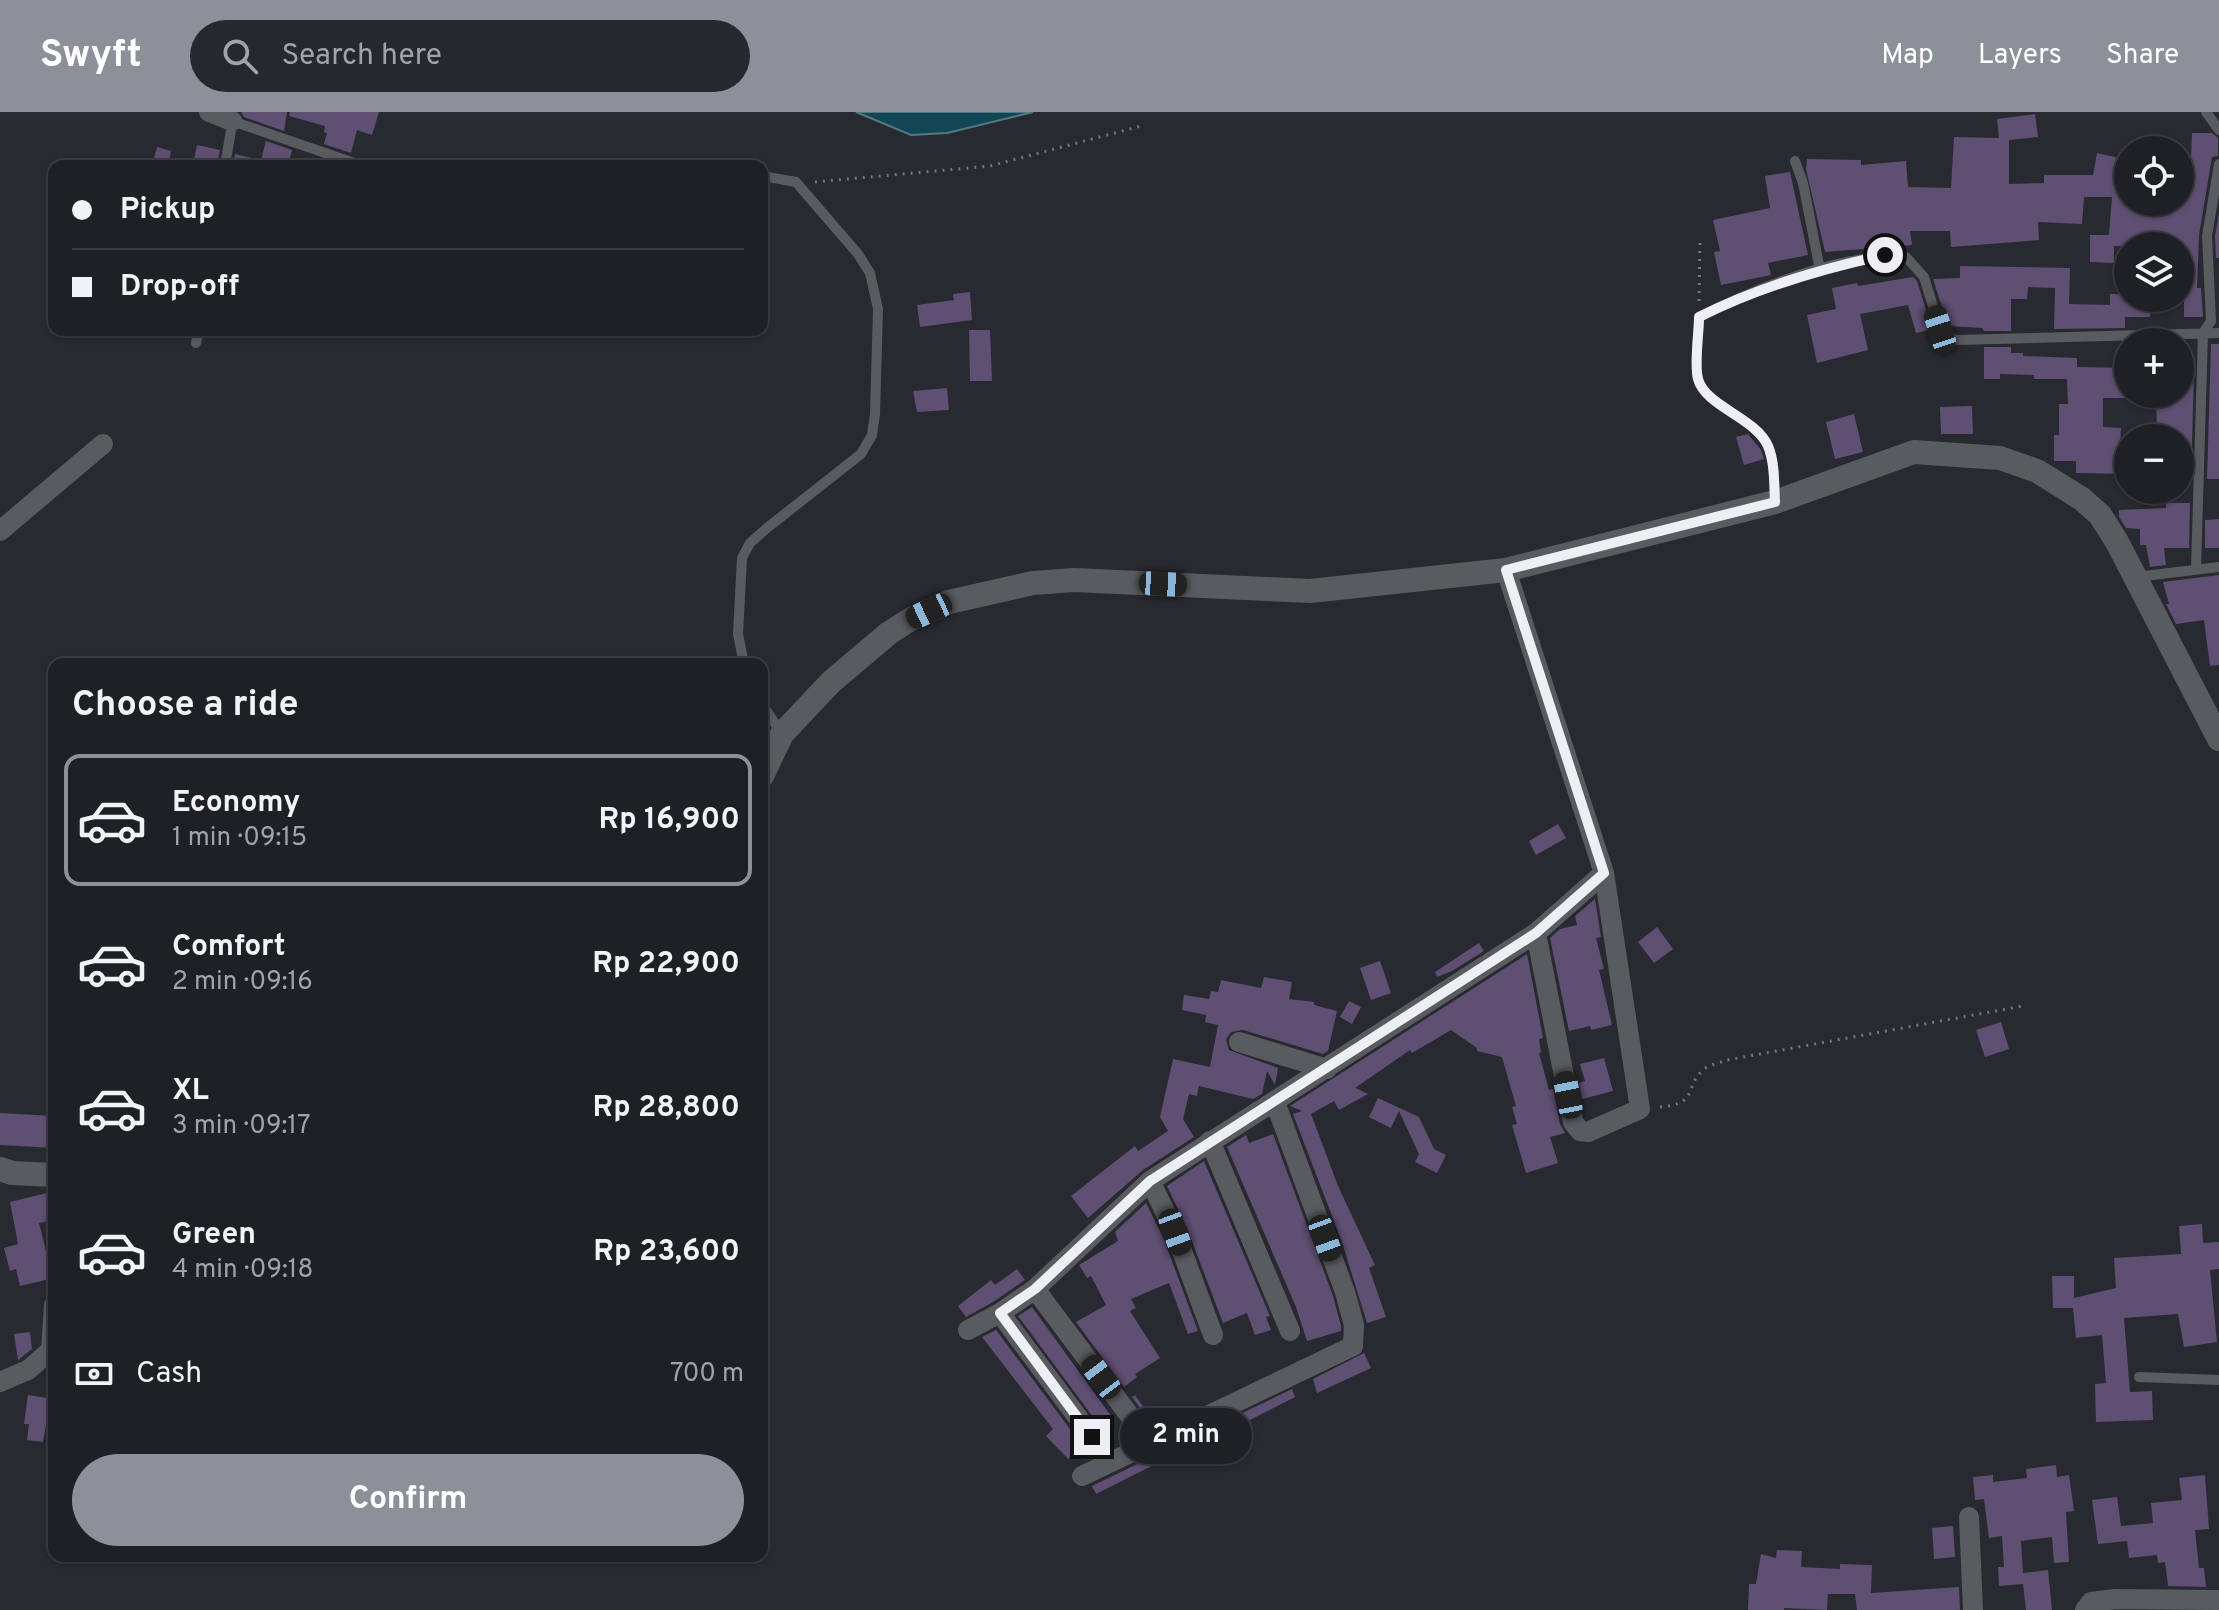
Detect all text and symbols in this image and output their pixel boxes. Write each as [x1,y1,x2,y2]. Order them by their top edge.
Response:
search box [190,20,750,92]
text: Swyft [40,32,142,81]
icon: search [218,34,262,78]
text: Search here [282,38,442,75]
text: Map [1881,38,1934,74]
text: Layers [1978,38,2062,74]
text: Share [2106,38,2179,74]
map controls [2114,136,2194,504]
button: locate [2114,136,2194,216]
text: Pickup [120,192,215,229]
button: layers [2114,232,2194,312]
route start [1867,237,1903,273]
text: Drop-off [120,269,239,306]
car [1921,302,1959,356]
button: + [2114,328,2194,408]
button: − [2114,424,2194,504]
car [1138,571,1188,597]
car [902,590,956,632]
text: Choose a ride [72,683,298,729]
icon: car [76,784,148,856]
text: Economy [172,785,300,822]
text: Rp 16,900 [598,802,740,839]
text: 1 min · 09:15 [172,822,307,855]
icon: car [76,928,148,1000]
text: Comfort [172,929,285,966]
text: Rp 22,900 [592,946,740,983]
text: 2 min · 09:16 [172,966,313,999]
car [1552,1069,1584,1121]
icon: car [76,1072,148,1144]
text: XL [172,1073,209,1110]
text: Rp 28,800 [593,1090,740,1127]
text: 3 min · 09:17 [172,1110,310,1143]
car [1156,1205,1194,1259]
car [1306,1211,1344,1265]
icon: car [76,1216,148,1288]
text: Green [172,1217,256,1254]
text: Rp 23,600 [593,1234,740,1271]
text: 4 min · 09:18 [172,1254,313,1287]
car [1077,1351,1125,1403]
icon: cash [72,1352,116,1396]
text: Cash [136,1356,202,1393]
text: 700 m [670,1358,744,1391]
callout: 2 min [1120,1409,1252,1465]
route end [1074,1419,1110,1455]
text: 2 min [1152,1419,1220,1452]
button: Confirm [72,1454,744,1546]

